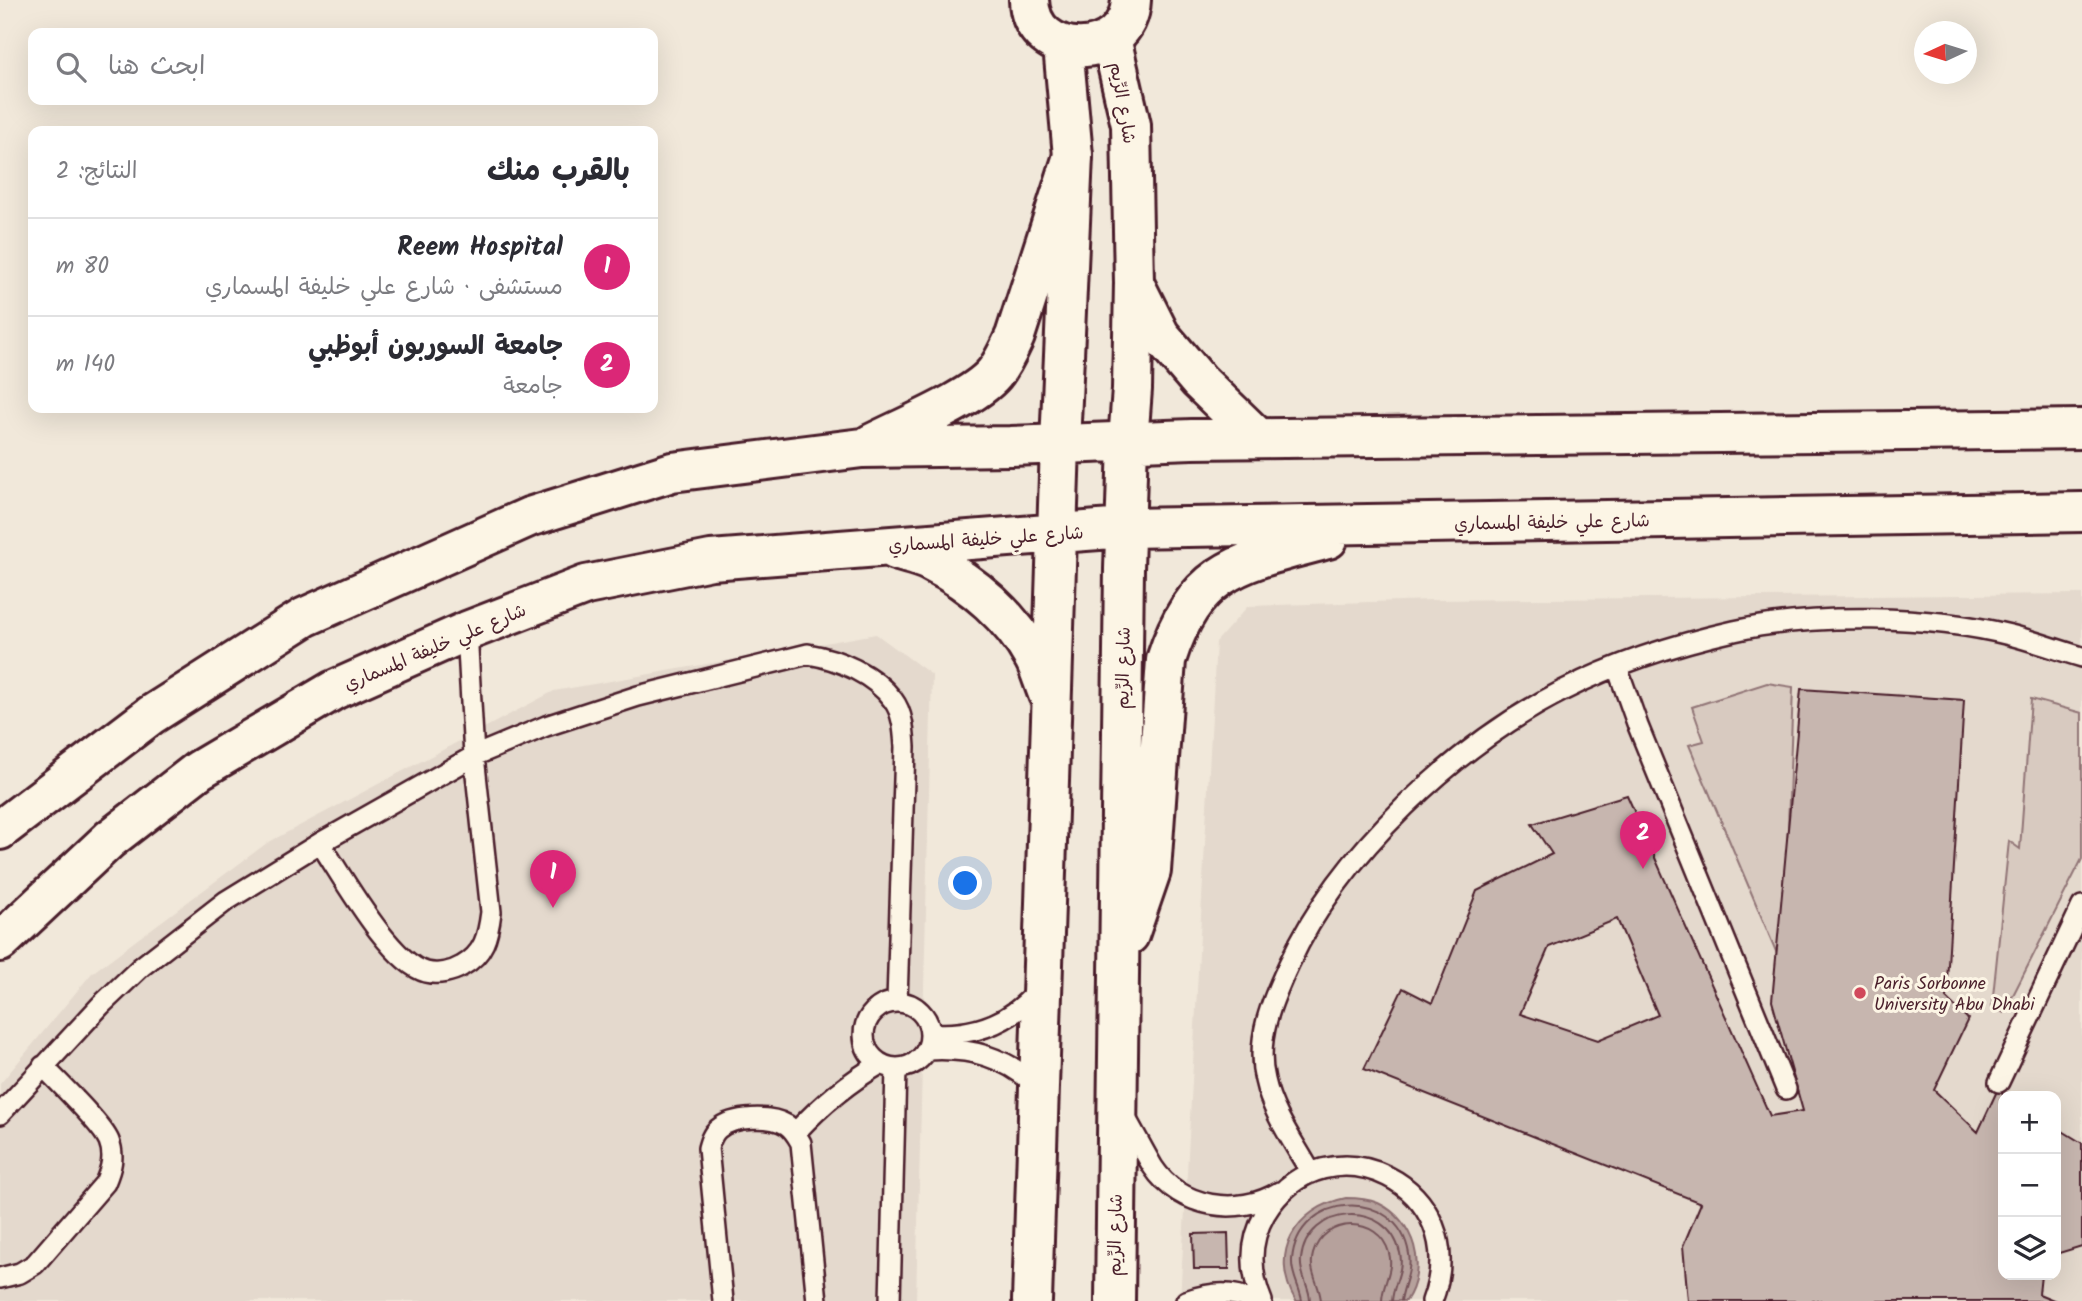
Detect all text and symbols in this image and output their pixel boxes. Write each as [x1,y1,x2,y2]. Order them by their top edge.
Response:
north arrow [1914,21,1977,84]
search box [28,28,658,105]
text: ابحث هنا [108,46,205,88]
icon: search [52,48,90,86]
street label: شارع الرِّيم [1100,60,1143,146]
text: بالقرب منك [487,148,630,196]
text: النتائج: 2 [56,154,137,190]
text: Reem Hospital [397,227,563,269]
text: 80 m [56,249,109,285]
text: 1 [604,249,610,285]
text: مستشفى · شارع علي خليفة المسماري [205,270,563,306]
text: جامعة السوربون أبوظبي [308,326,563,368]
text: 140 m [56,347,115,383]
text: 2 [600,347,614,383]
text: جامعة [503,369,563,405]
street label: شارع علي خليفة المسماري [1454,507,1650,540]
street label: شارع علي خليفة المسماري [887,519,1085,562]
street label: شارع علي خليفة المسماري [340,597,531,700]
street label: شارع الرِّيم [1109,627,1140,709]
pin: 2 [1620,811,1666,869]
pin: 1 [530,850,576,908]
your location [948,866,982,900]
place label: Paris Sorbonne University Abu Dhabi [1874,970,2035,1020]
marker: Paris Sorbonne University Abu Dhabi [1852,985,1868,1001]
map controls [1998,1091,2061,1280]
button: + [1998,1091,2061,1154]
button: − [1998,1154,2061,1217]
street label: شارع الرِّيم [1101,1194,1132,1276]
button: layers [1998,1217,2061,1280]

